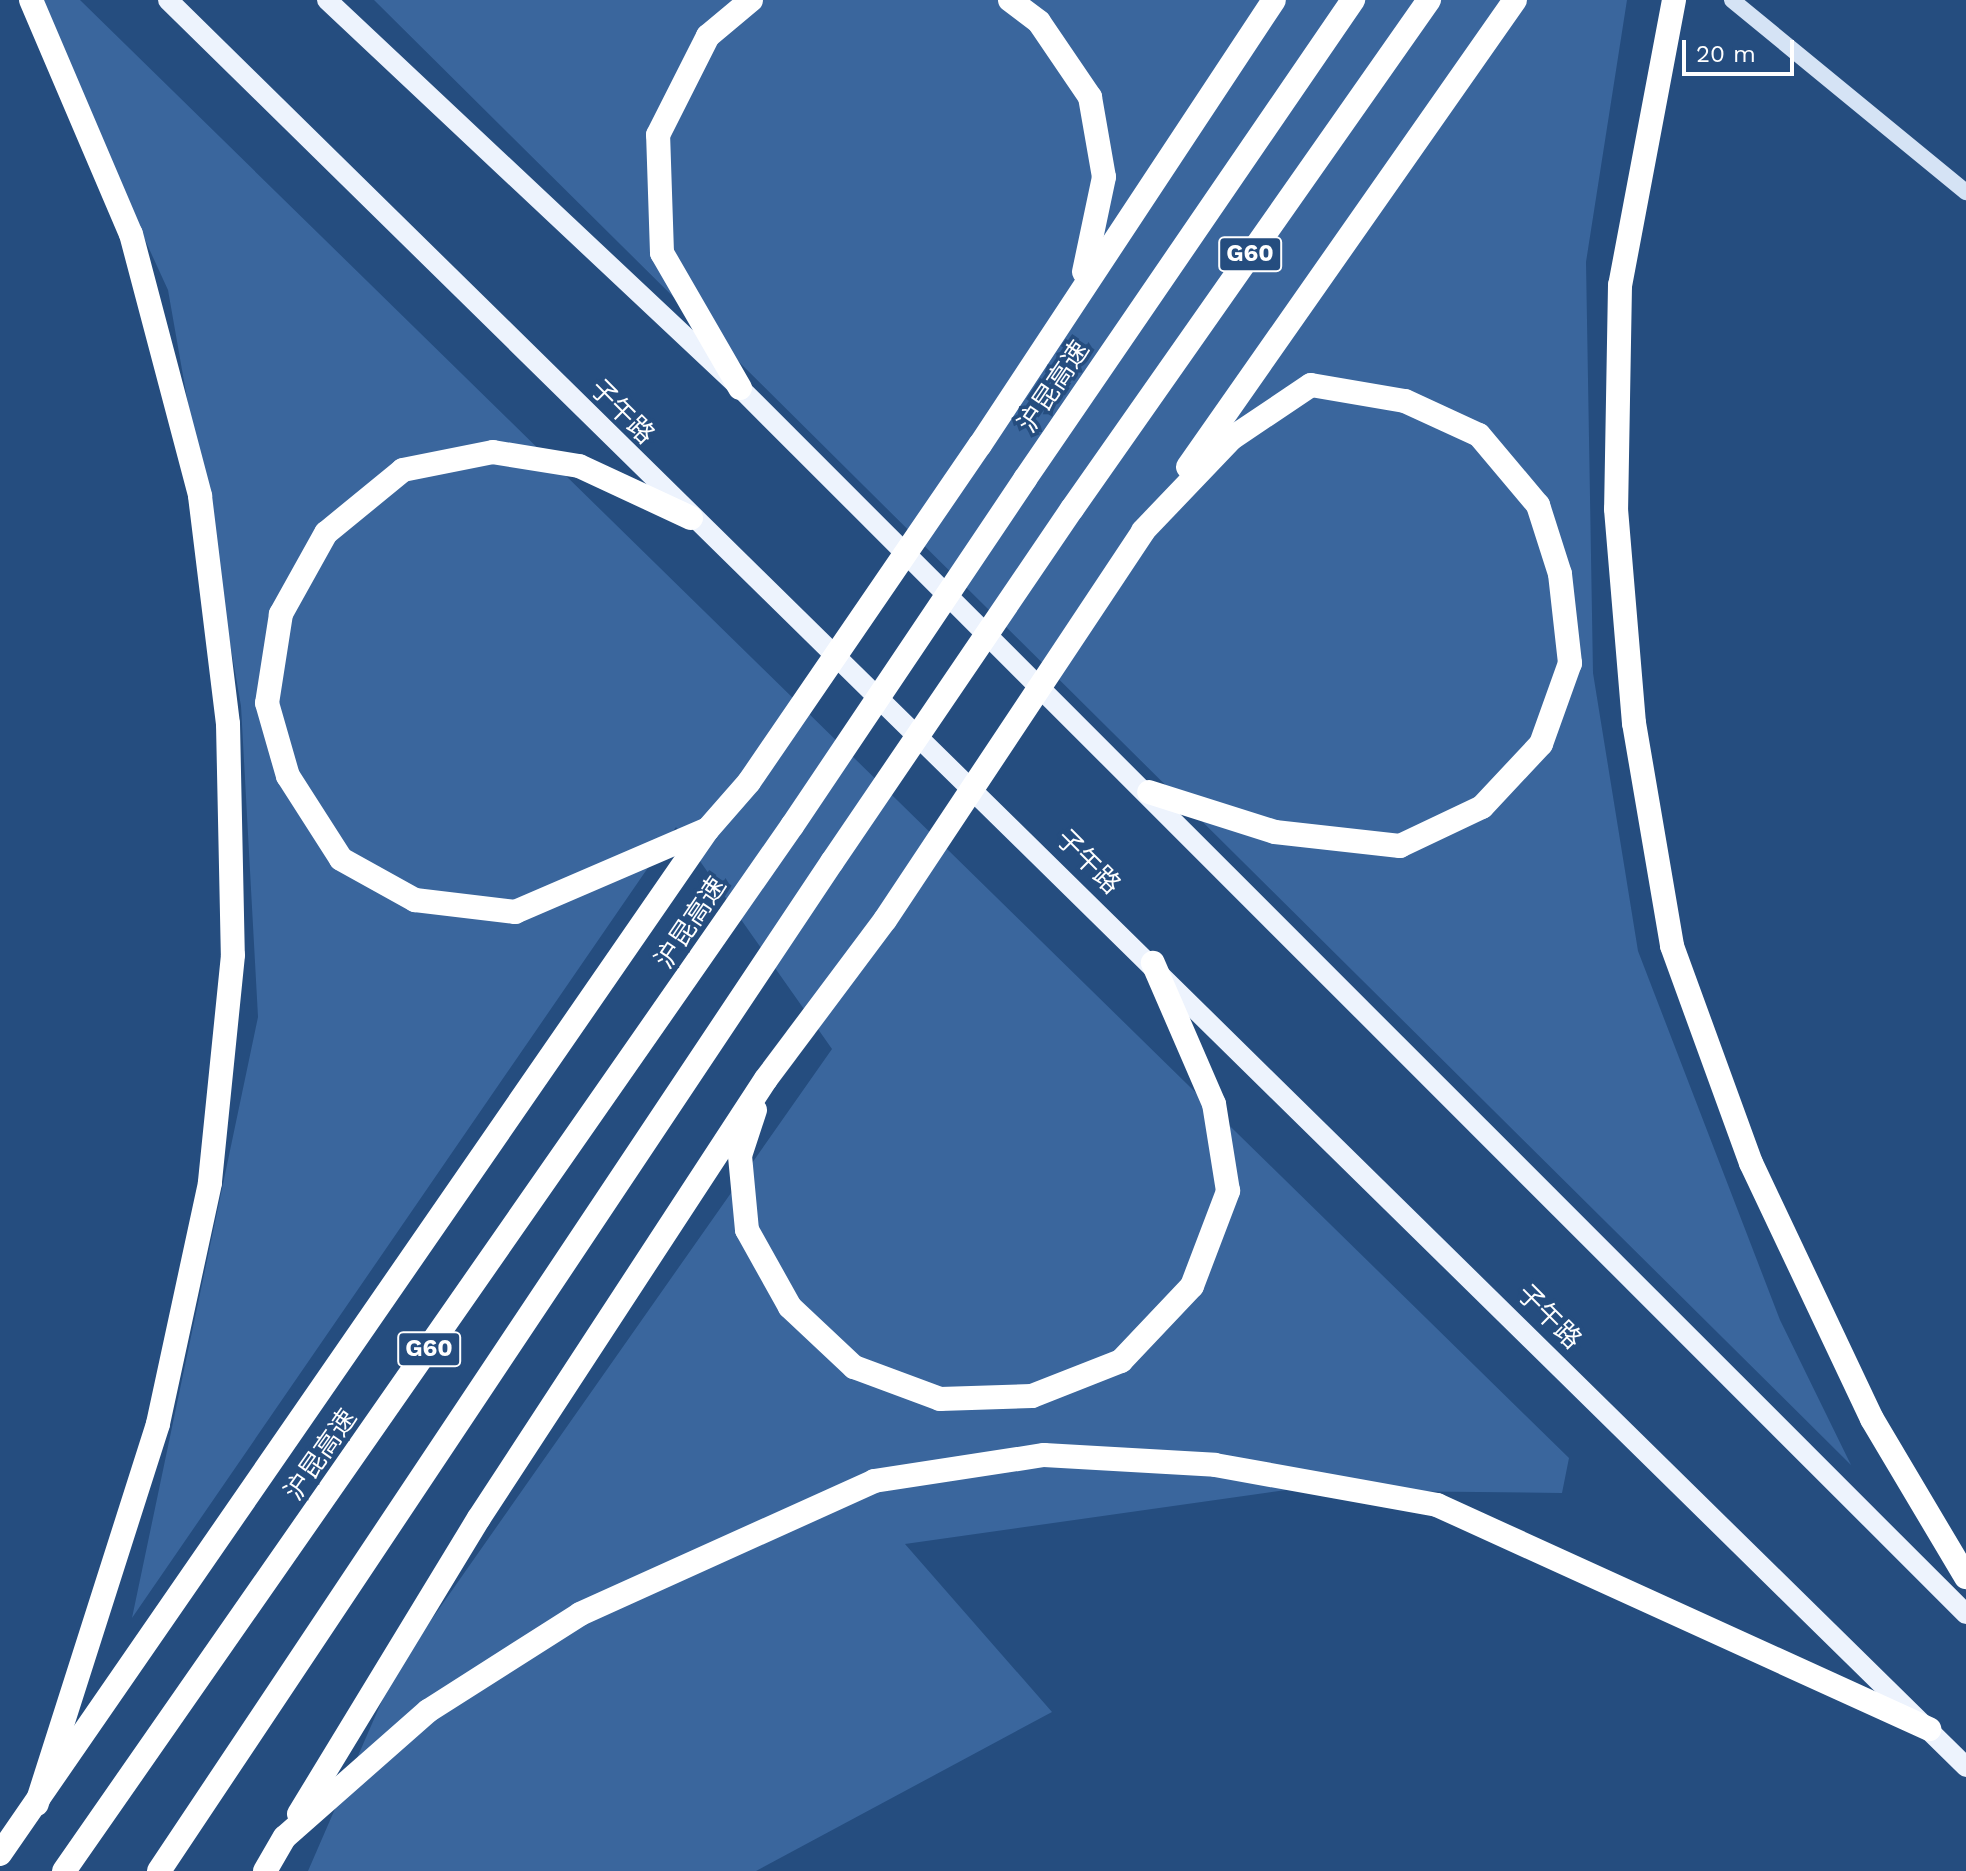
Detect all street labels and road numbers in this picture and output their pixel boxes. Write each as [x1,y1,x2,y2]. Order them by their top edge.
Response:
road number: G60 [1218,234,1282,274]
street label: 沪昆高速 [1012,335,1096,439]
street label: 子午路 [583,373,661,451]
street label: 子午路 [1049,823,1127,901]
street label: 沪昆高速 [649,871,733,975]
street label: 子午路 [1510,1278,1588,1356]
road number: G60 [397,1329,461,1369]
street label: 沪昆高速 [278,1403,364,1507]

